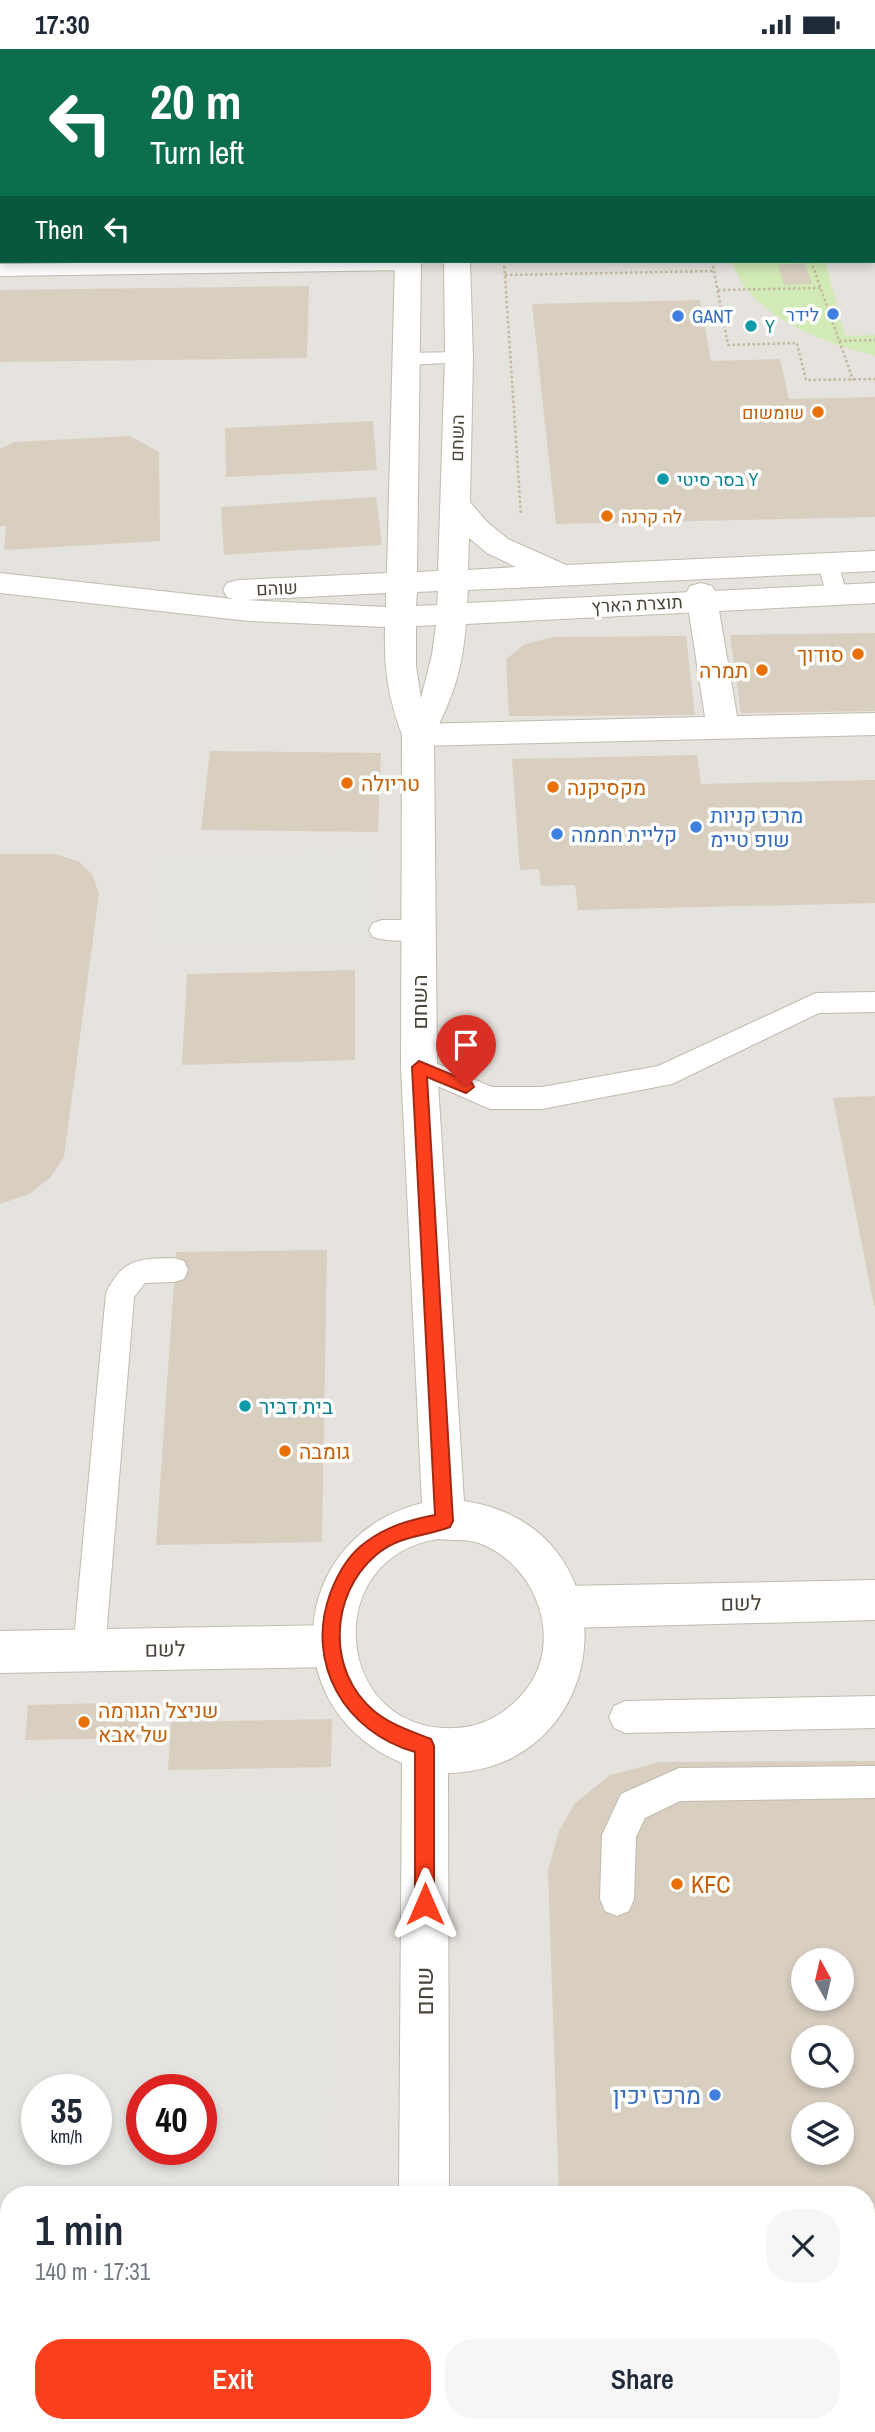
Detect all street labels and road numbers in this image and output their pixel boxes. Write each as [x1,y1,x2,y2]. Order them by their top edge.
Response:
street label: השחם [444,414,470,462]
street label: שוהם [256,574,298,602]
street label: תוצרת הארץ [591,589,683,619]
street label: השחם [405,974,434,1030]
street label: לשם [720,1588,762,1618]
street label: לשם [144,1634,186,1664]
street label: שחם [408,1967,440,2015]

